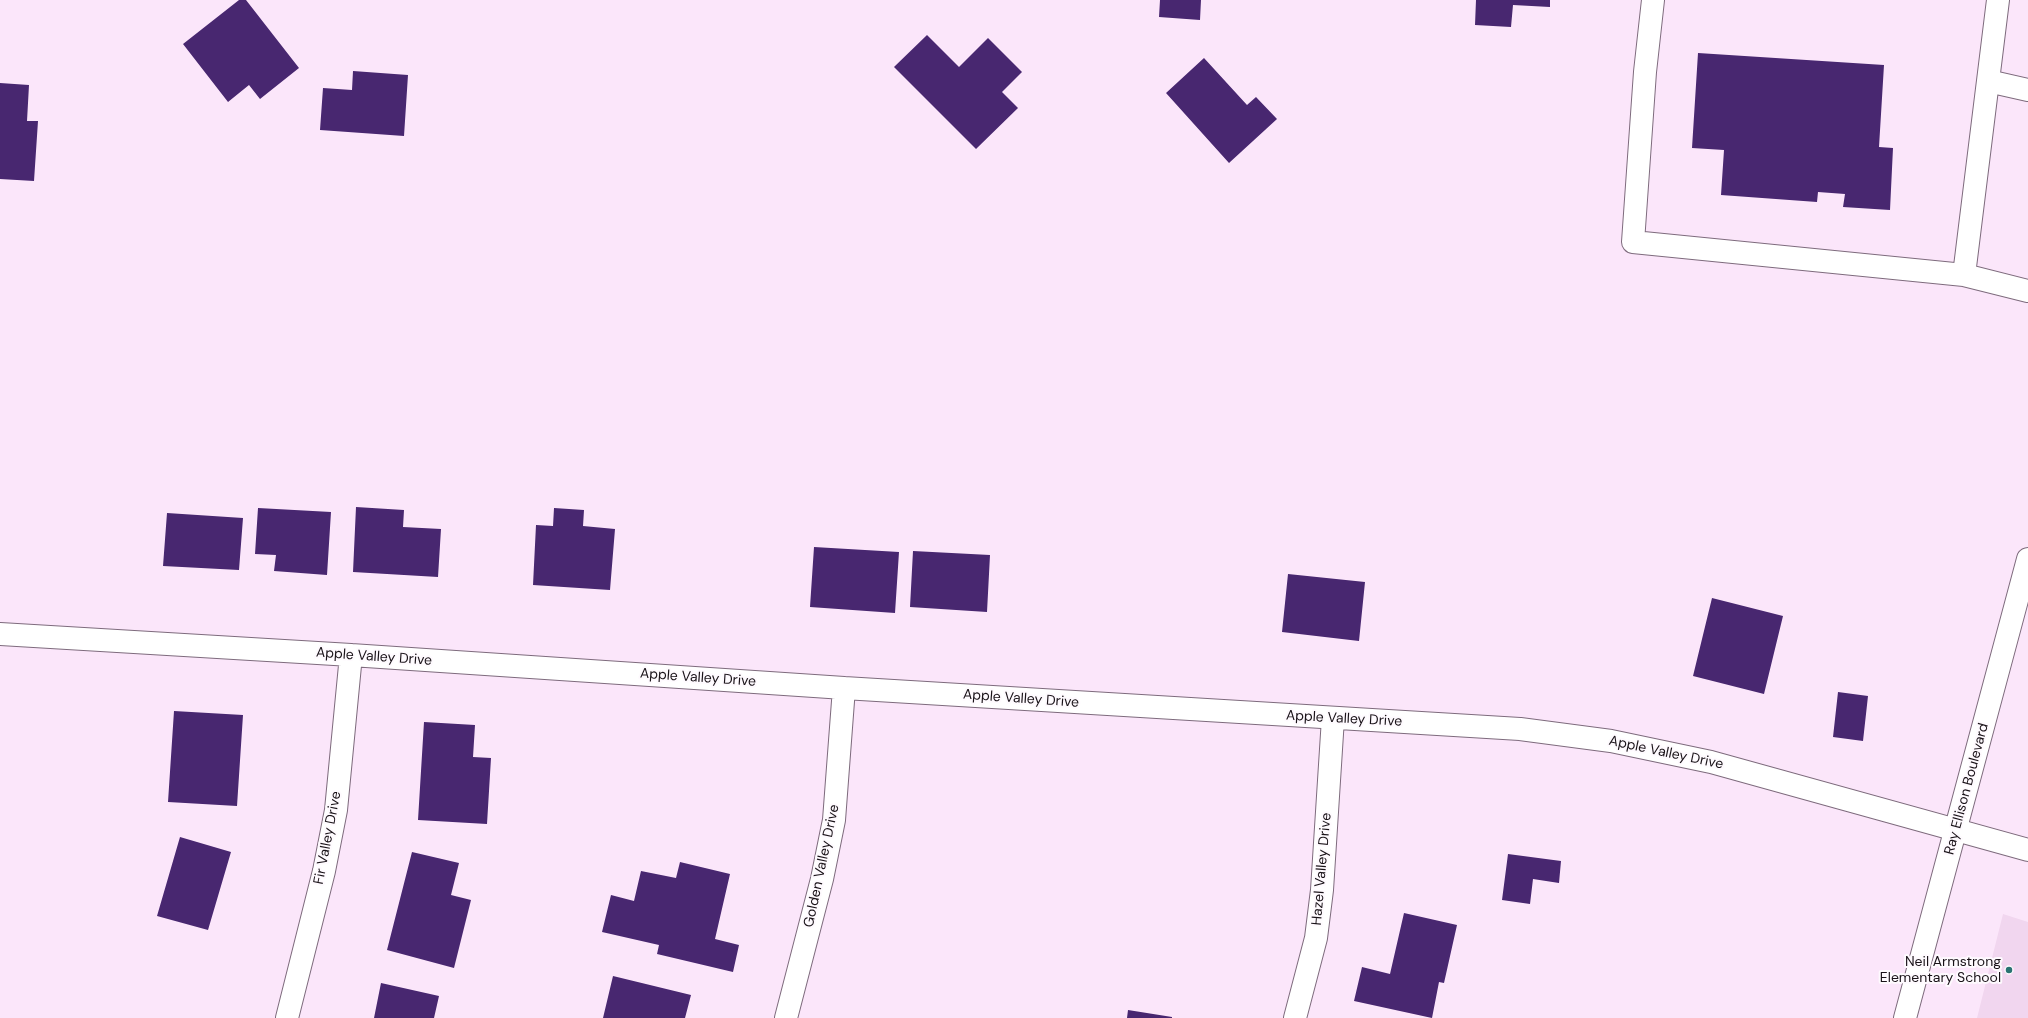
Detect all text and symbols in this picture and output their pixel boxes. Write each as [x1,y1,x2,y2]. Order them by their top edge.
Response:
street label: Apple Valley Drive [315,645,433,669]
street label: Apple Valley Drive [639,666,757,690]
street label: Apple Valley Drive [962,687,1080,711]
street label: Apple Valley Drive [1285,708,1403,730]
street label: Ray Ellison Boulevard [1941,721,1993,857]
street label: Apple Valley Drive [1607,733,1725,773]
street label: Fir Valley Drive [311,790,345,886]
street label: Golden Valley Drive [801,803,843,929]
street label: Hazel Valley Drive [1309,812,1335,926]
place label: Neil Armstrong Elementary School [1880,954,2001,986]
marker: Neil Armstrong Elementary School [2004,965,2014,975]

